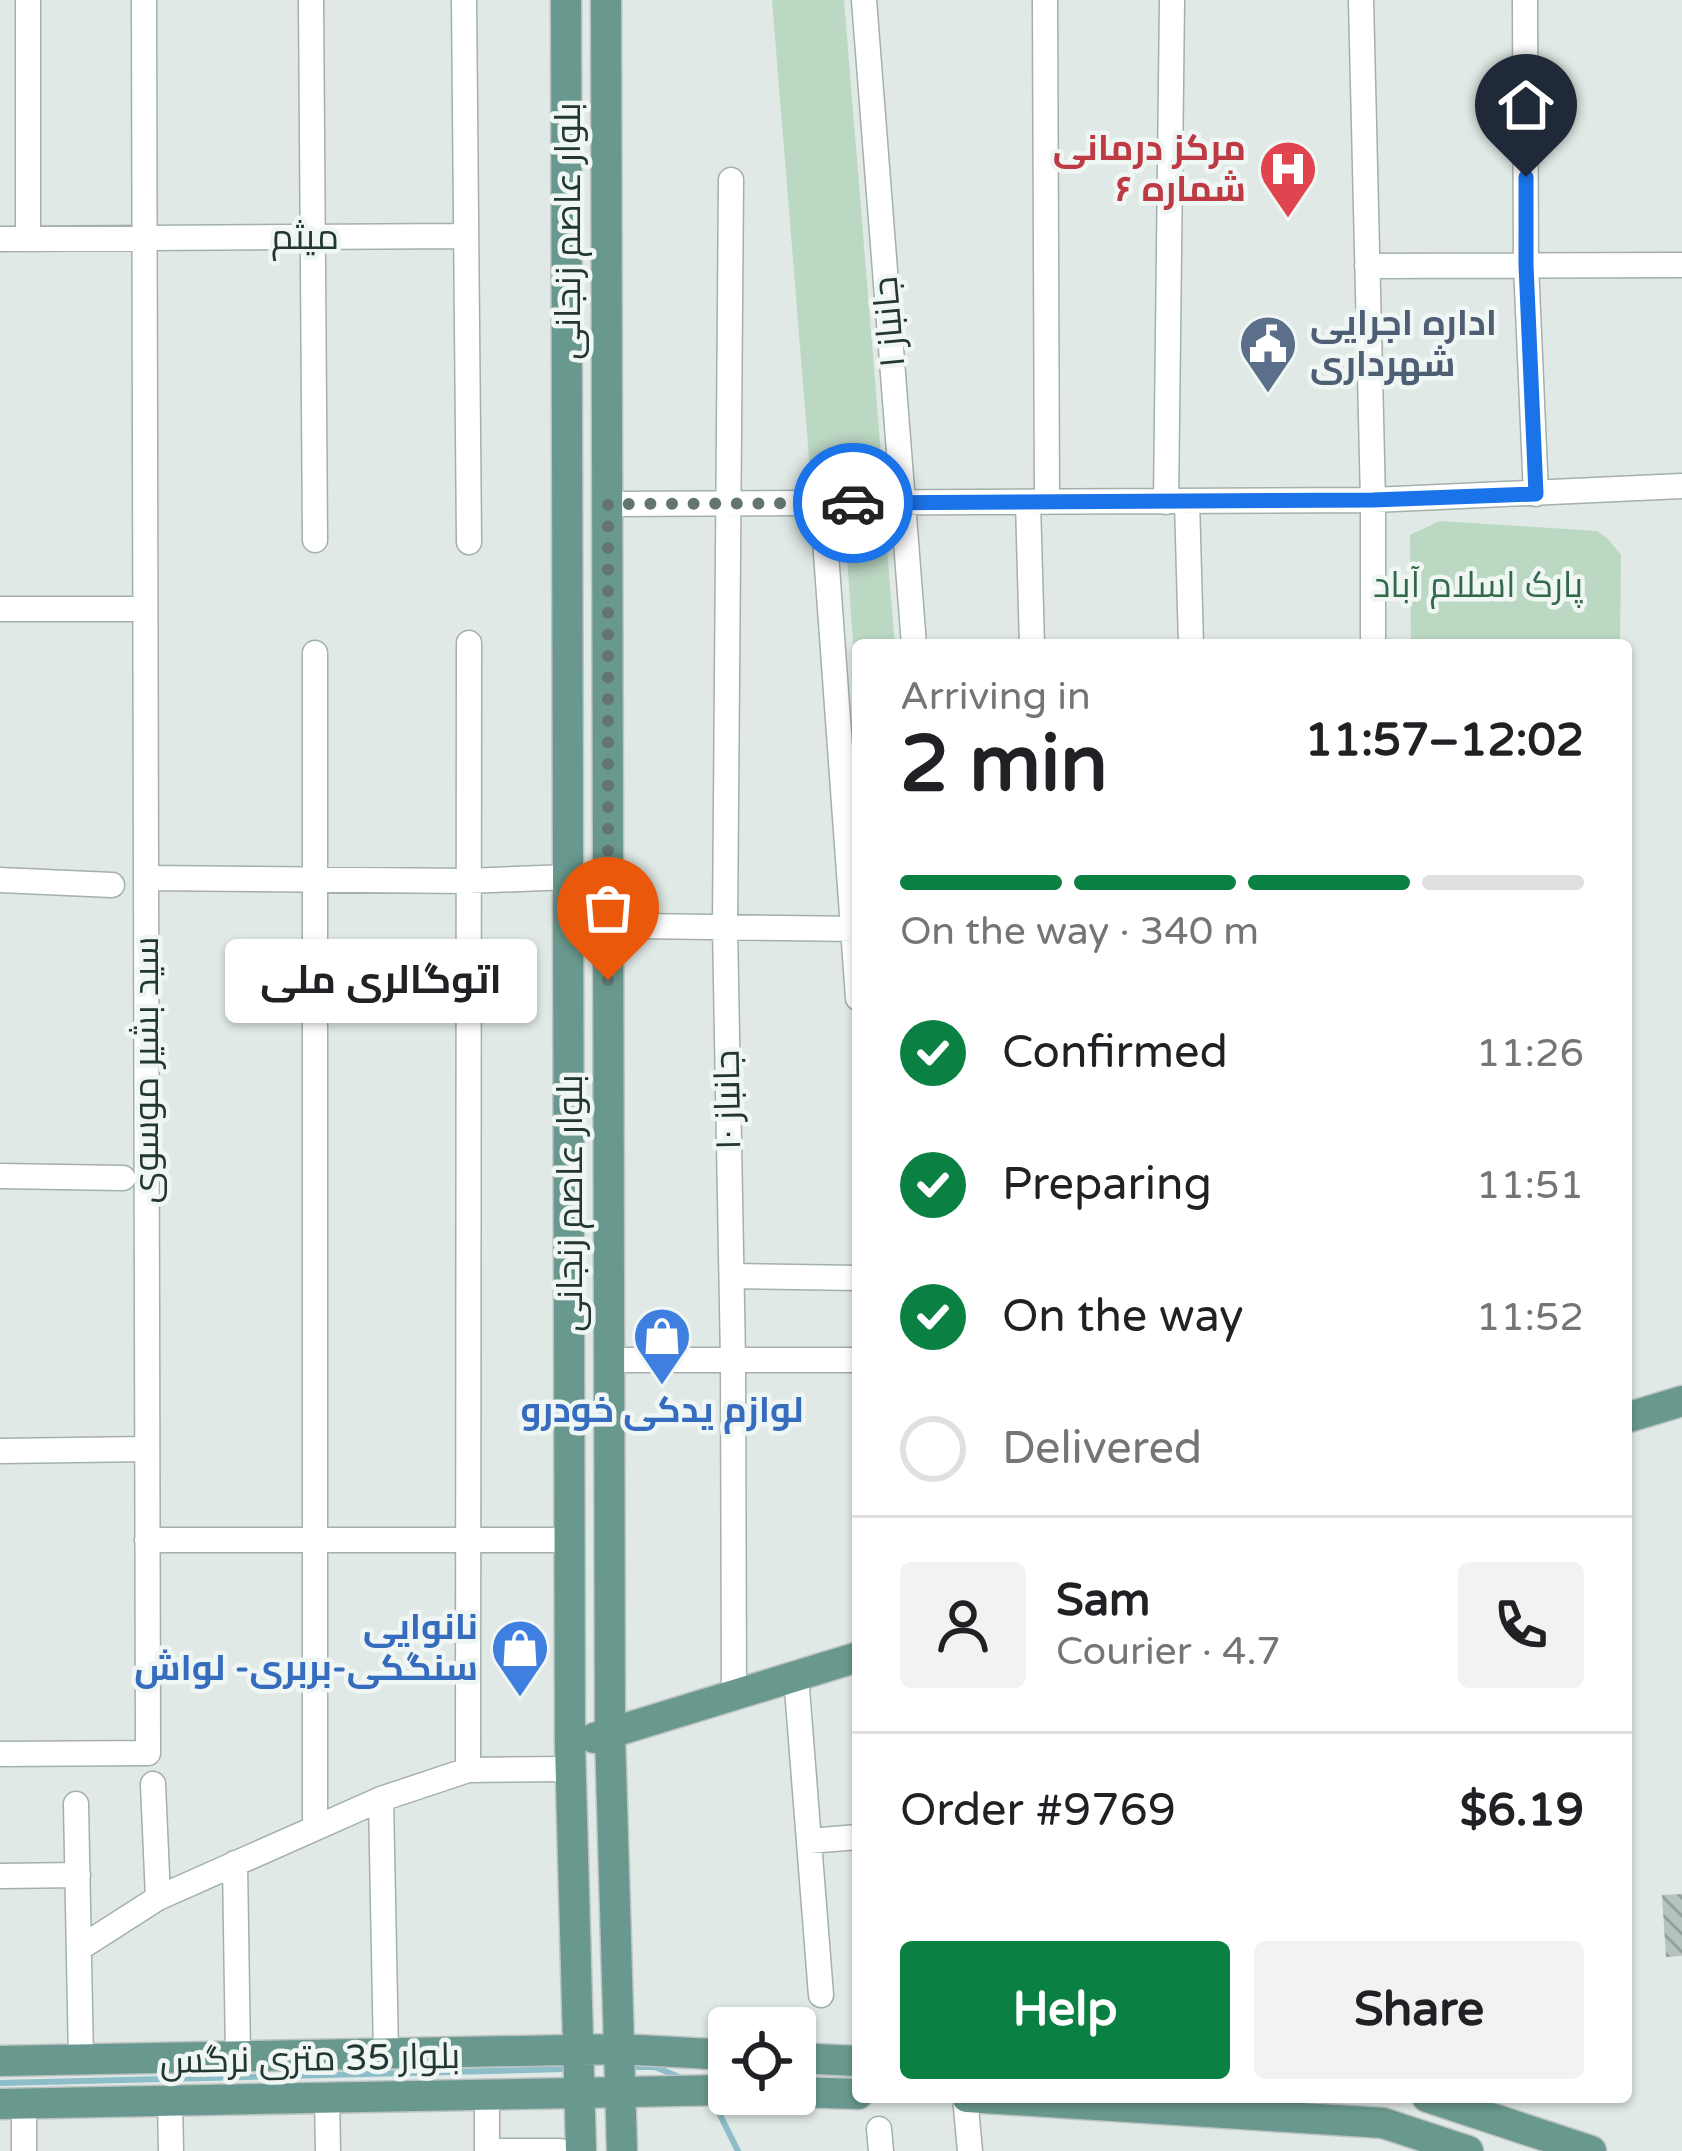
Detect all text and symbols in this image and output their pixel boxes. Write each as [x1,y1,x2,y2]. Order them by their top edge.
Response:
pin [1475,54,1577,177]
icon: home [1493,72,1559,138]
street label: بلوار عاصم زنجانی [547,102,592,360]
place label: مرکز درمانی شماره ۶ [1053,127,1246,211]
hospital icon: مرکز درمانی شماره ۶ [1257,138,1319,220]
street label: میثم [271,216,339,261]
street label: جانباز ۱ [864,275,914,369]
place label: اداره اجرایی شهرداری [1310,302,1497,386]
public building icon: اداره اجرایی شهرداری [1237,313,1299,395]
courier [793,443,913,563]
icon: car [820,470,886,536]
park label: پارک اسلام آباد [1373,564,1583,609]
text: Arriving in [900,673,1091,720]
text: 11:57–12:02 [1305,714,1584,768]
text: 2 min [900,718,1108,812]
pin [557,857,659,980]
icon: bag [575,875,641,941]
text: On the way · 340 m [900,908,1259,955]
street label: سید بشیر موسوی [125,936,168,1204]
callout: اتوگالری ملی [224,938,536,1022]
text: اتوگالری ملی [260,957,502,1004]
icon: check [900,1020,966,1086]
text: Confirmed [1002,1026,1228,1080]
text: 11:26 [1476,1030,1584,1077]
street label: جانباز ۱۰ [706,1049,750,1151]
street label: بلوار عاصم زنجانی [549,1074,594,1332]
icon: check [900,1152,966,1218]
text: Preparing [1002,1158,1212,1212]
text: 11:51 [1476,1162,1584,1209]
icon: check [900,1284,966,1350]
text: On the way [1002,1290,1243,1344]
text: 11:52 [1476,1294,1584,1341]
shop icon: لوازم یدکی خودرو [631,1305,693,1387]
place label: لوازم یدکی خودرو [520,1389,804,1434]
text: Delivered [1002,1422,1202,1476]
button: person [900,1562,1026,1688]
button: phone [1458,1562,1584,1688]
text: Sam [1056,1574,1150,1628]
place label: نانوایی سنگکی-بربری- لواش [134,1606,478,1690]
shop icon: نانوایی سنگکی-بربری- لواش [489,1617,551,1699]
text: Courier · 4.7 [1056,1628,1281,1675]
text: Order #9769 [900,1784,1176,1838]
text: $6.19 [1460,1784,1584,1838]
button: Help [900,1941,1230,2079]
button: Share [1254,1941,1584,2079]
map controls [708,2007,816,2115]
button: locate [708,2007,816,2115]
street label: بلوار 35 متری نرگس [160,2035,460,2083]

